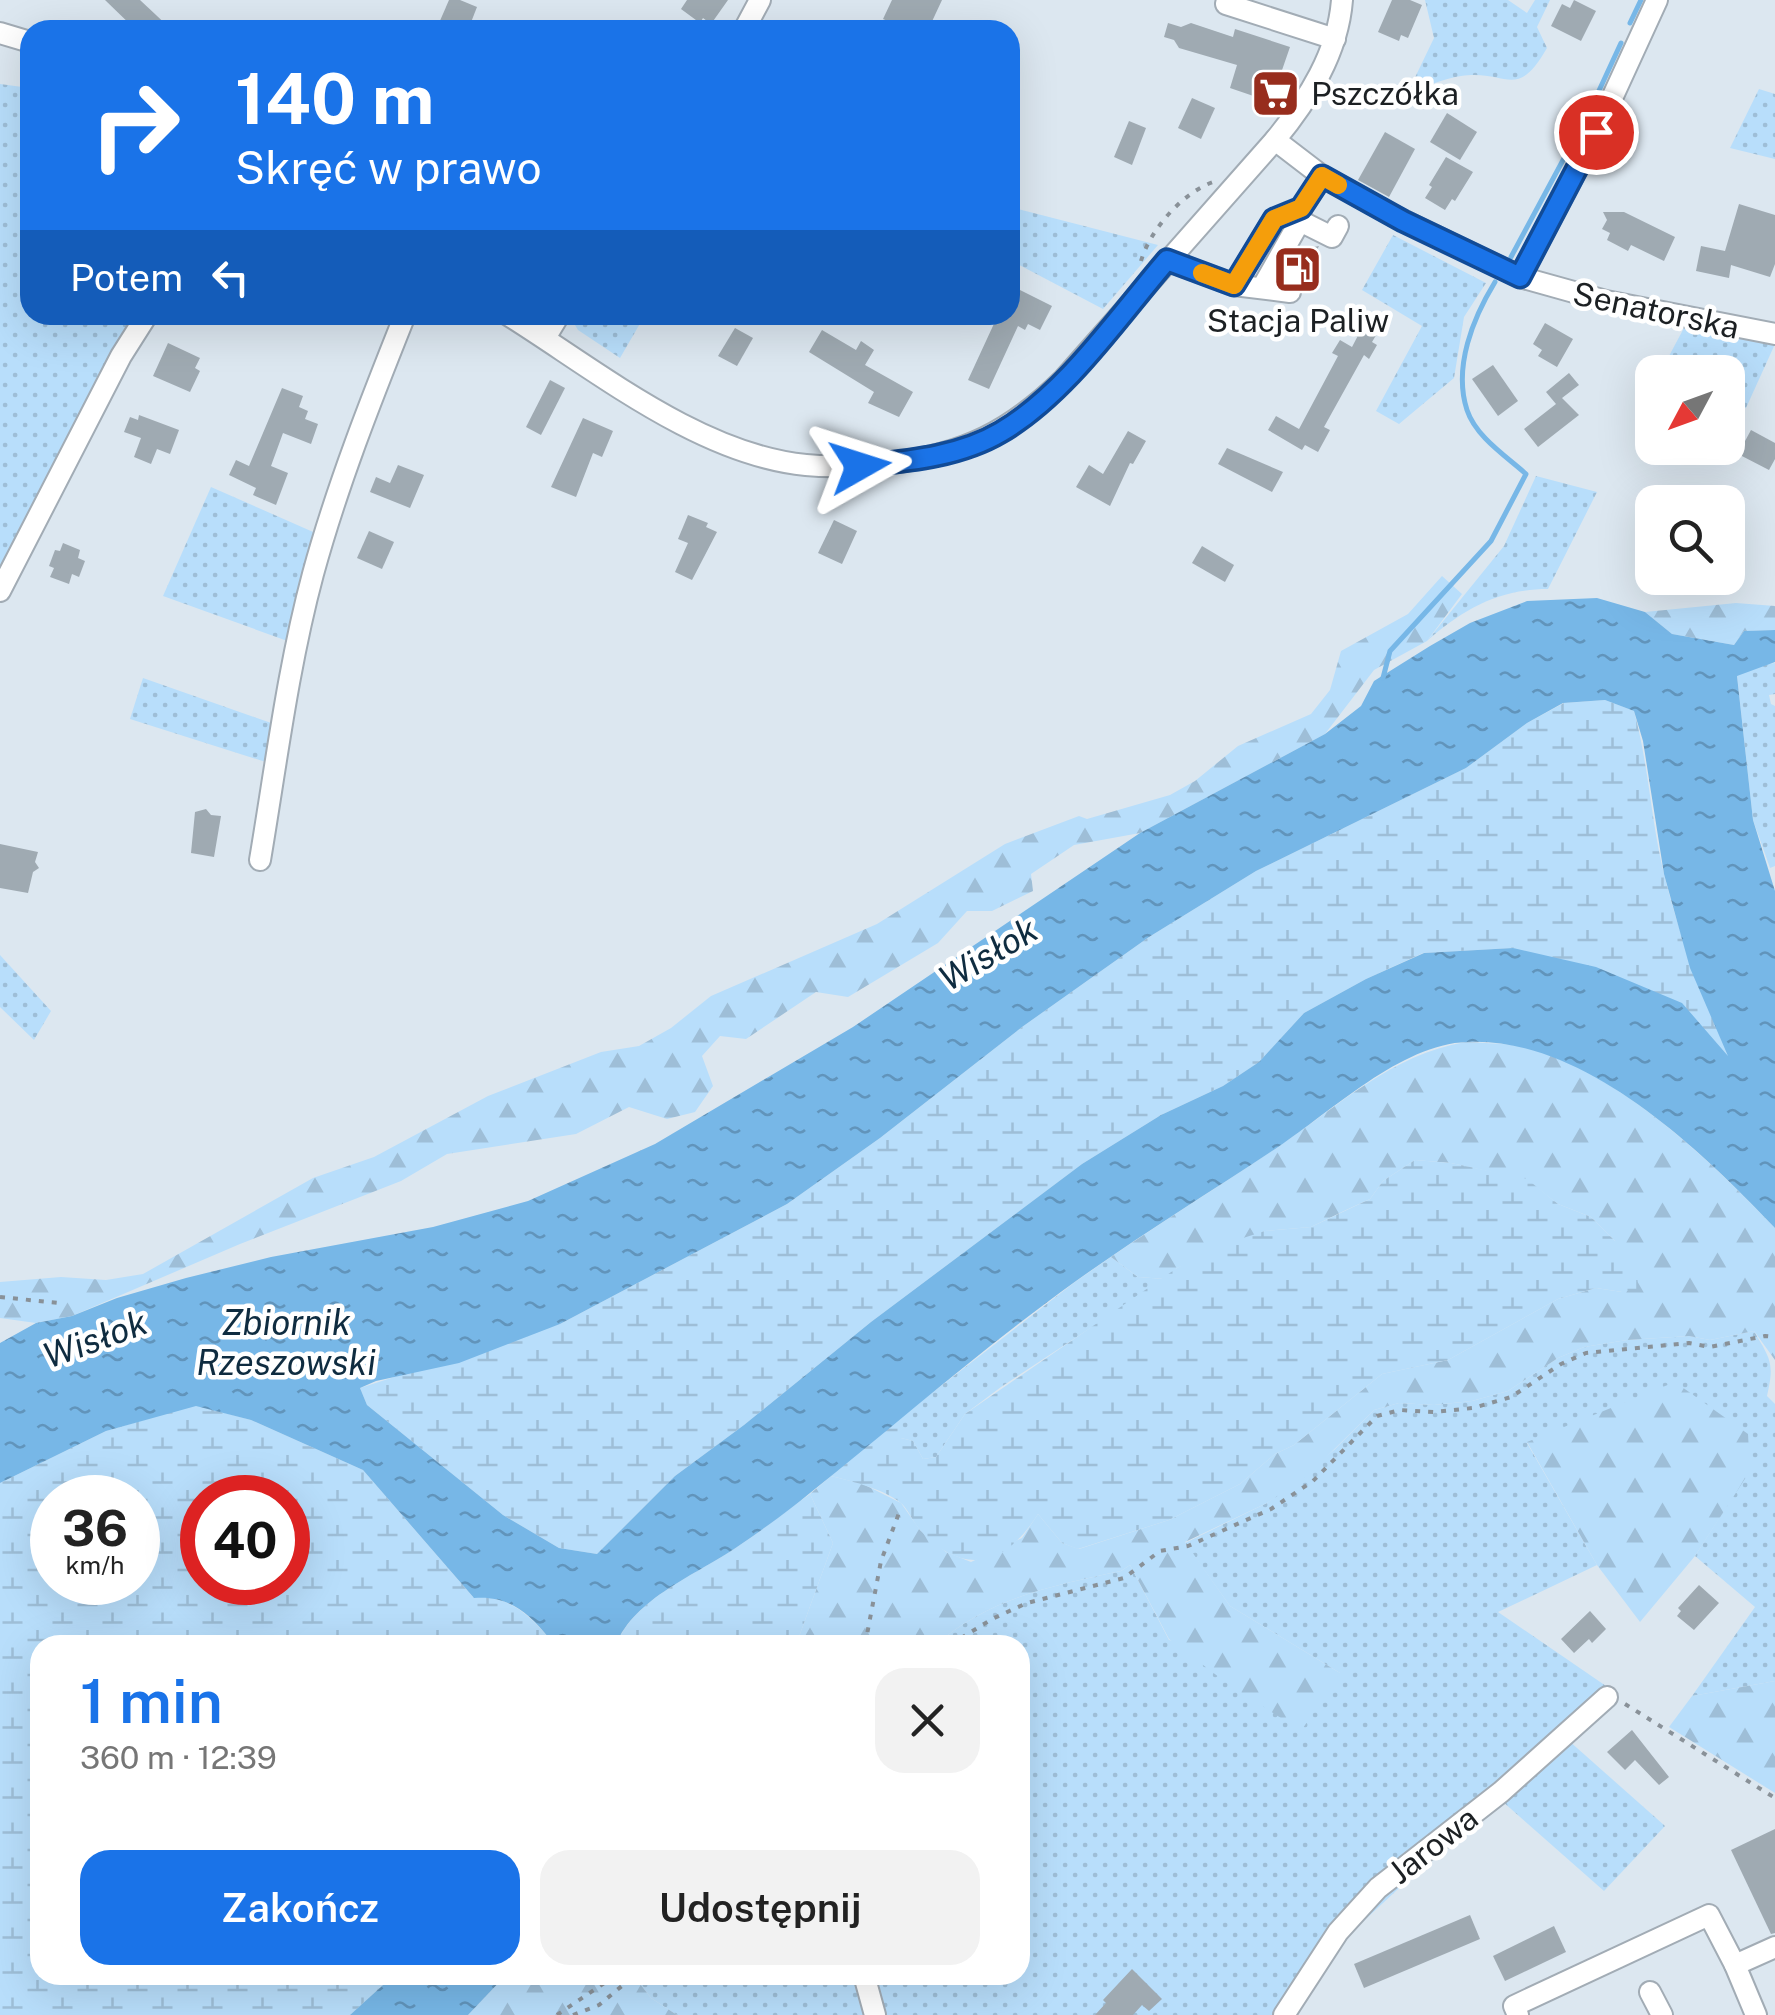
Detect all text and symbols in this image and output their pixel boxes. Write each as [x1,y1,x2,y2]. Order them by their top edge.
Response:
text: 140 m [235,57,434,140]
icon: right [70,60,200,190]
supermarket icon: Pszczółka [1250,67,1302,119]
place label: Pszczółka [1311,75,1459,112]
pin [1554,90,1639,175]
icon: arrive [1569,105,1624,160]
text: Skręć w prawo [235,141,542,194]
fuel station icon: Stacja Paliw [1272,244,1324,296]
icon: left [203,250,258,305]
text: Potem [70,255,183,300]
street label: Senatorska [1570,274,1742,346]
place label: Stacja Paliw [1207,302,1389,339]
north arrow [1635,355,1745,465]
map controls [1635,355,1745,595]
position arrow [808,414,912,518]
button: search [1635,485,1745,595]
water label: Wisłok [931,909,1045,999]
water label: Wisłok [38,1301,153,1377]
water label: Zbiornik Rzeszowski [196,1302,376,1383]
speed limit sign: 40 [180,1475,310,1605]
text: 36 [62,1498,128,1557]
text: km/h [66,1550,124,1580]
text: 1 min [80,1666,223,1737]
button: close [875,1668,980,1773]
text: 360 m · 12:39 [80,1739,277,1776]
street label: Jarowa [1381,1799,1485,1891]
button: Zakończ [80,1850,520,1965]
button: Udostępnij [540,1850,980,1965]

